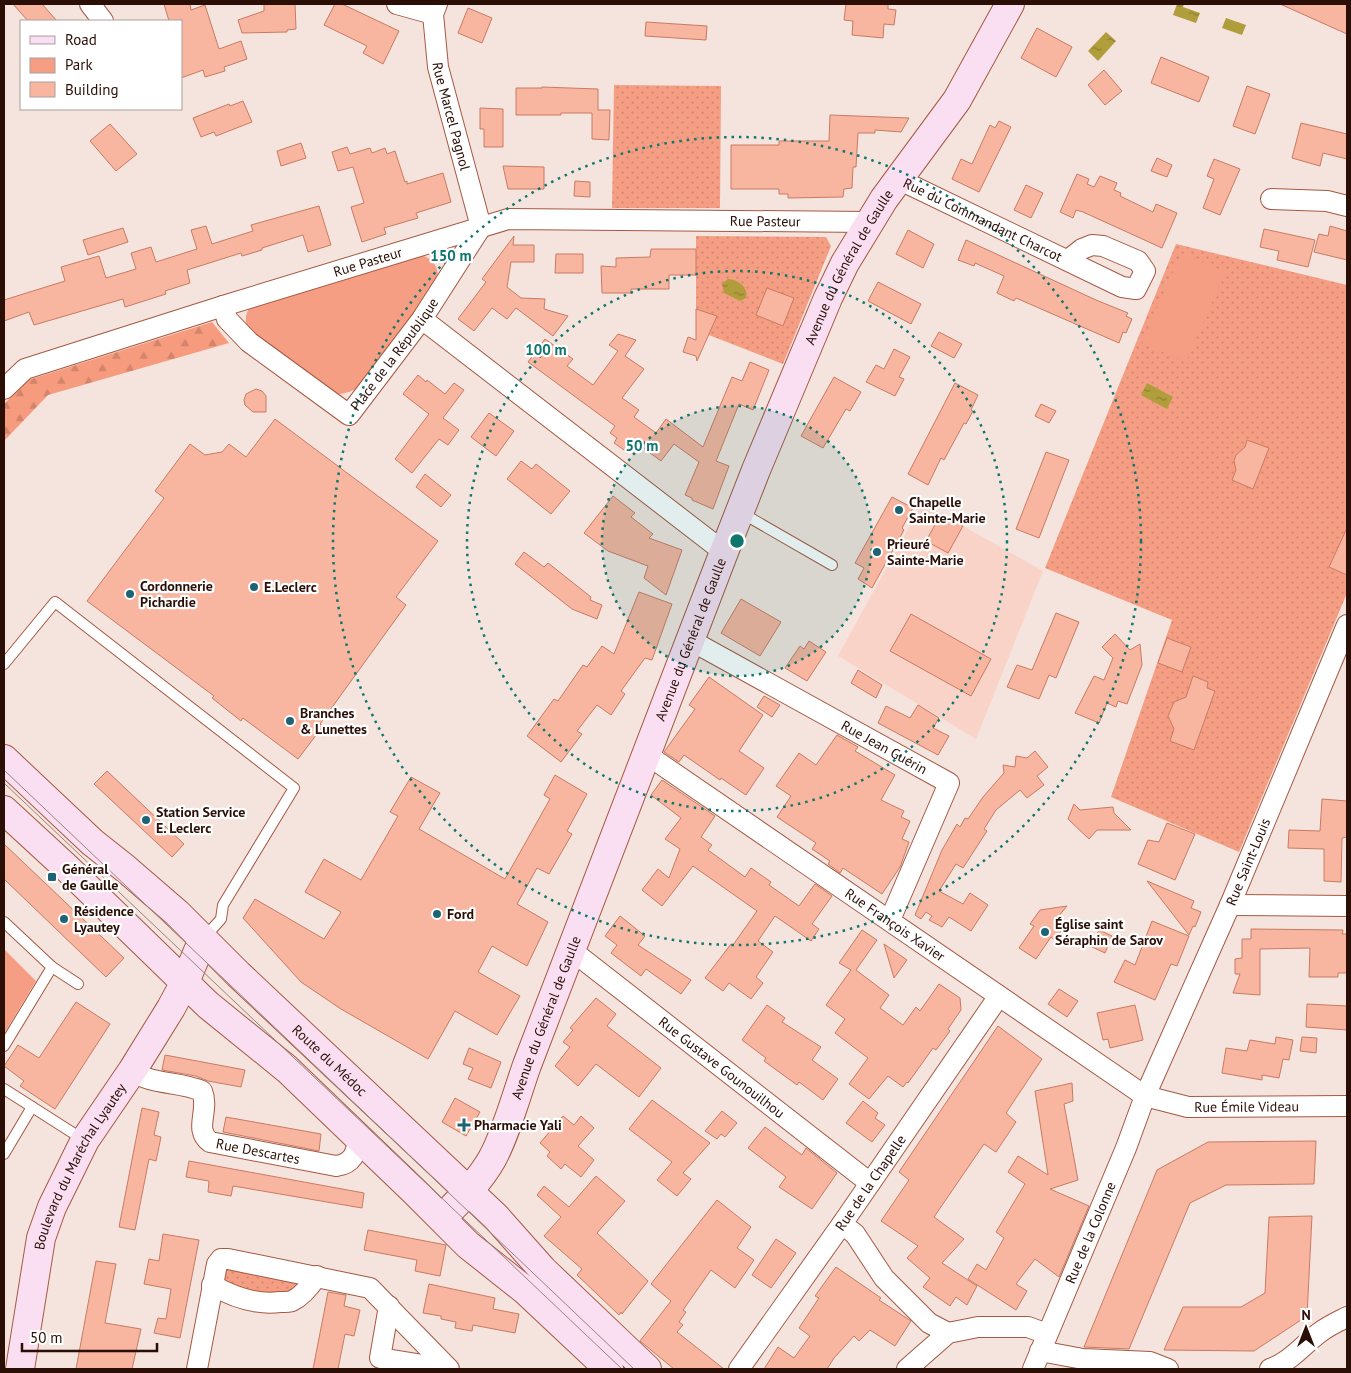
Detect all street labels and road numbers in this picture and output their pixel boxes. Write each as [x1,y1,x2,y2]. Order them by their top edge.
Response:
street label: Rue Marcel Pagnol [429,61,474,172]
street label: Rue du Commandant Charcot [900,174,1065,266]
street label: Avenue du Général de Gaulle [801,186,897,347]
street label: Rue Pasteur [730,212,801,230]
street label: Rue Pasteur [331,243,404,281]
street label: Place de la République [346,294,442,414]
street label: Avenue du Général de Gaulle [651,555,730,723]
street label: Rue Jean Guérin [838,716,931,778]
street label: Rue Saint-Louis [1222,815,1274,908]
street label: Rue François Xavier [842,884,949,965]
street label: Avenue du Général de Gaulle [507,933,585,1101]
street label: Rue Gustave Gounouilhou [655,1013,788,1122]
street label: Route du Médoc [288,1021,371,1100]
street label: Boulevard du Maréchal Lyautey [30,1079,130,1251]
street label: Rue Émile Videau [1194,1097,1299,1116]
street label: Rue de la Chapelle [831,1131,910,1234]
street label: Rue Descartes [215,1134,301,1168]
street label: Rue de la Colonne [1061,1179,1120,1286]

